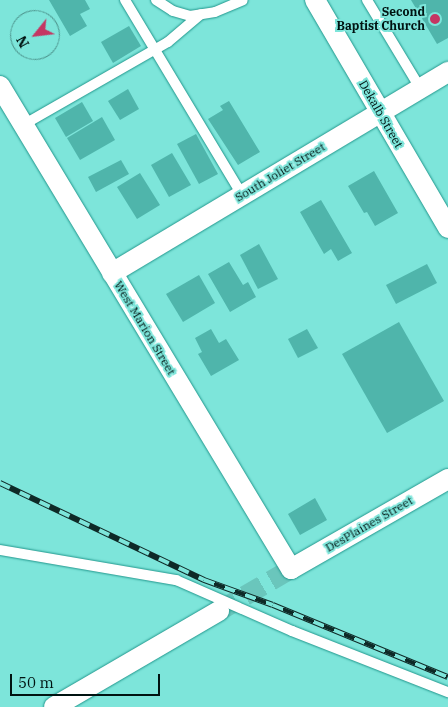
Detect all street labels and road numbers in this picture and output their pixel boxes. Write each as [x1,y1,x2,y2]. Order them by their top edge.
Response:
street label: Dekalb Street [356,78,406,150]
street label: South Joliet Street [232,139,328,205]
street label: West Marion Street [111,278,179,378]
street label: DesPlaines Street [323,493,415,555]

